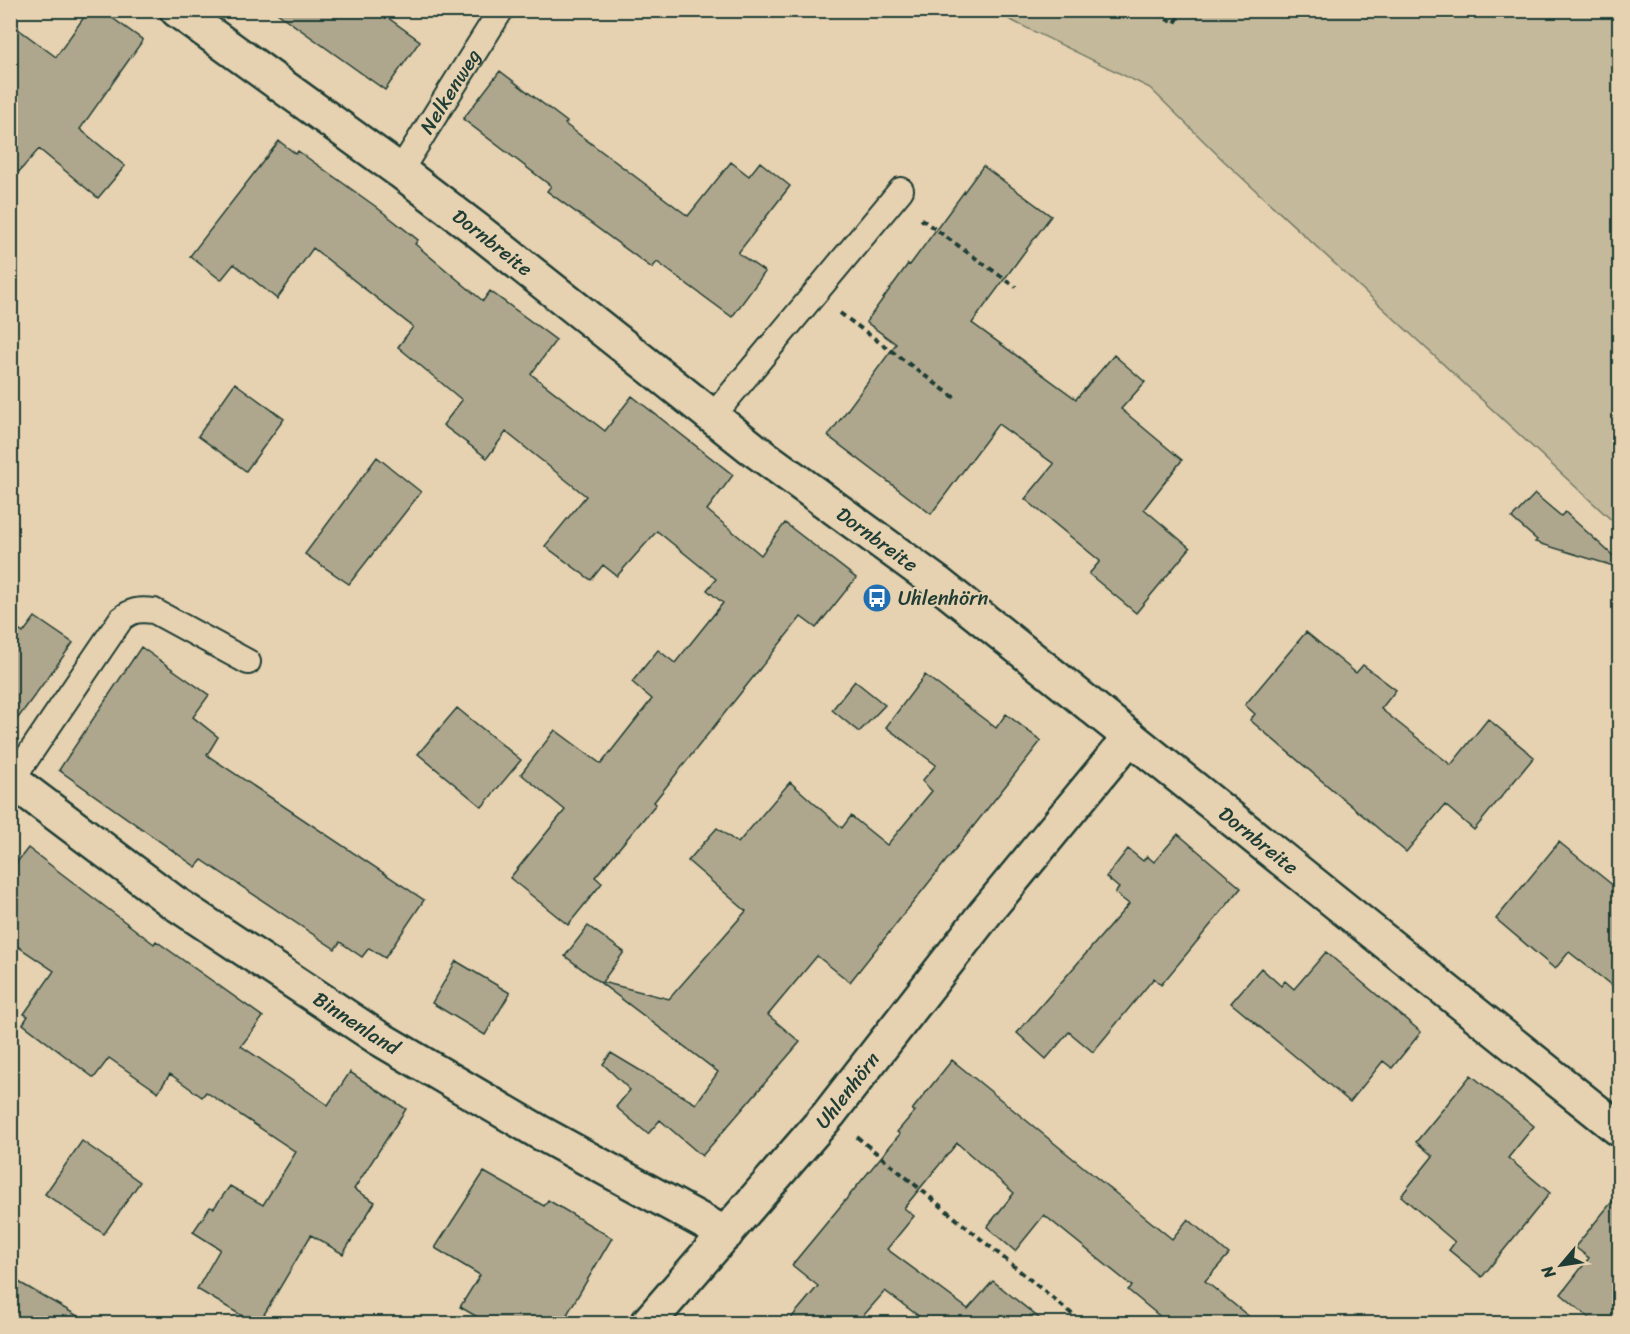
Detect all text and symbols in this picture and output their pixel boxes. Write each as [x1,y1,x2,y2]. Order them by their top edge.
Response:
street label: Nelkenweg [410,42,490,141]
street label: Dornbreite [445,199,541,285]
street label: Dornbreite [829,497,926,581]
place label: Uhlenhörn [898,581,988,616]
bus stop icon: Uhlenhörn [861,582,893,614]
street label: Dornbreite [1211,797,1307,884]
street label: Binnenland [306,982,408,1065]
street label: Uhlenhörn [806,1044,889,1137]
north arrow [1531,1235,1591,1295]
text: N [1533,1259,1564,1285]

